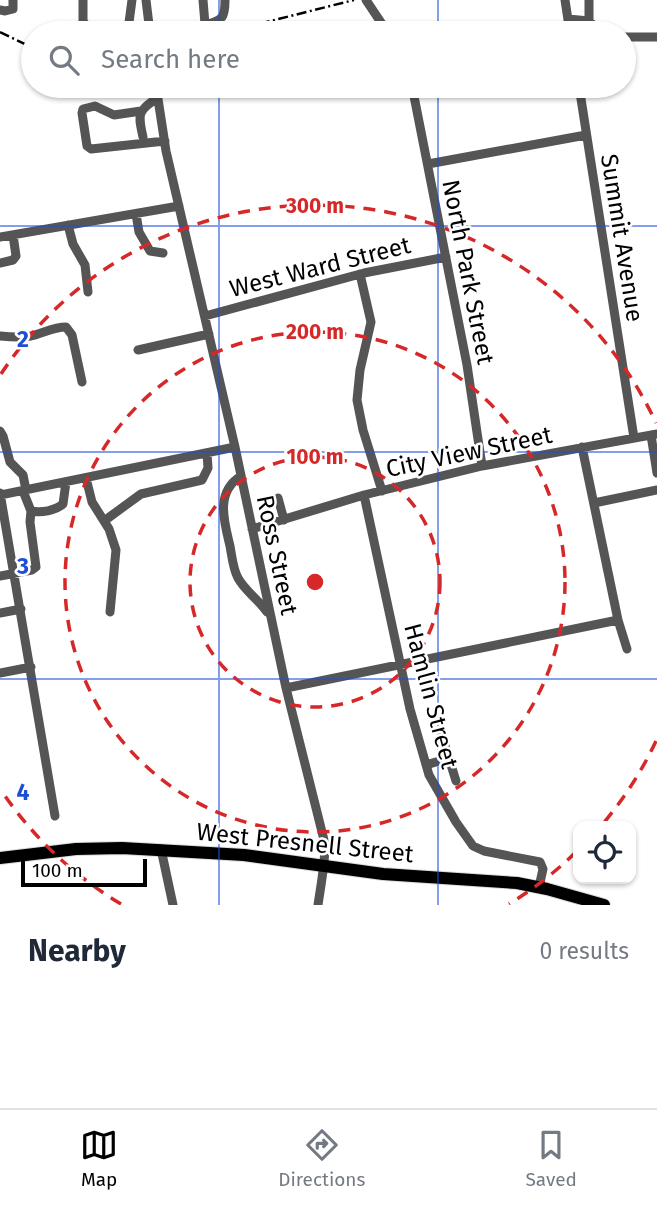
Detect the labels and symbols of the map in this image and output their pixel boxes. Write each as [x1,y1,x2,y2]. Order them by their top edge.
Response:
street label: Summit Avenue [595,152,649,324]
street label: North Park Street [436,177,500,367]
text: 300 m [285,193,344,219]
street label: West Ward Street [227,231,414,303]
text: 200 m [286,319,344,345]
text: 2 [17,325,29,353]
street label: City View Street [384,421,555,483]
text: 100 m [286,444,344,470]
street label: Ross Street [251,493,303,618]
text: 3 [16,552,29,580]
centre of rings [303,570,327,594]
street label: Hamlin Street [398,620,464,772]
text: 4 [17,778,30,806]
street label: West Presnell Street [195,818,415,868]
scale bar [21,856,147,888]

